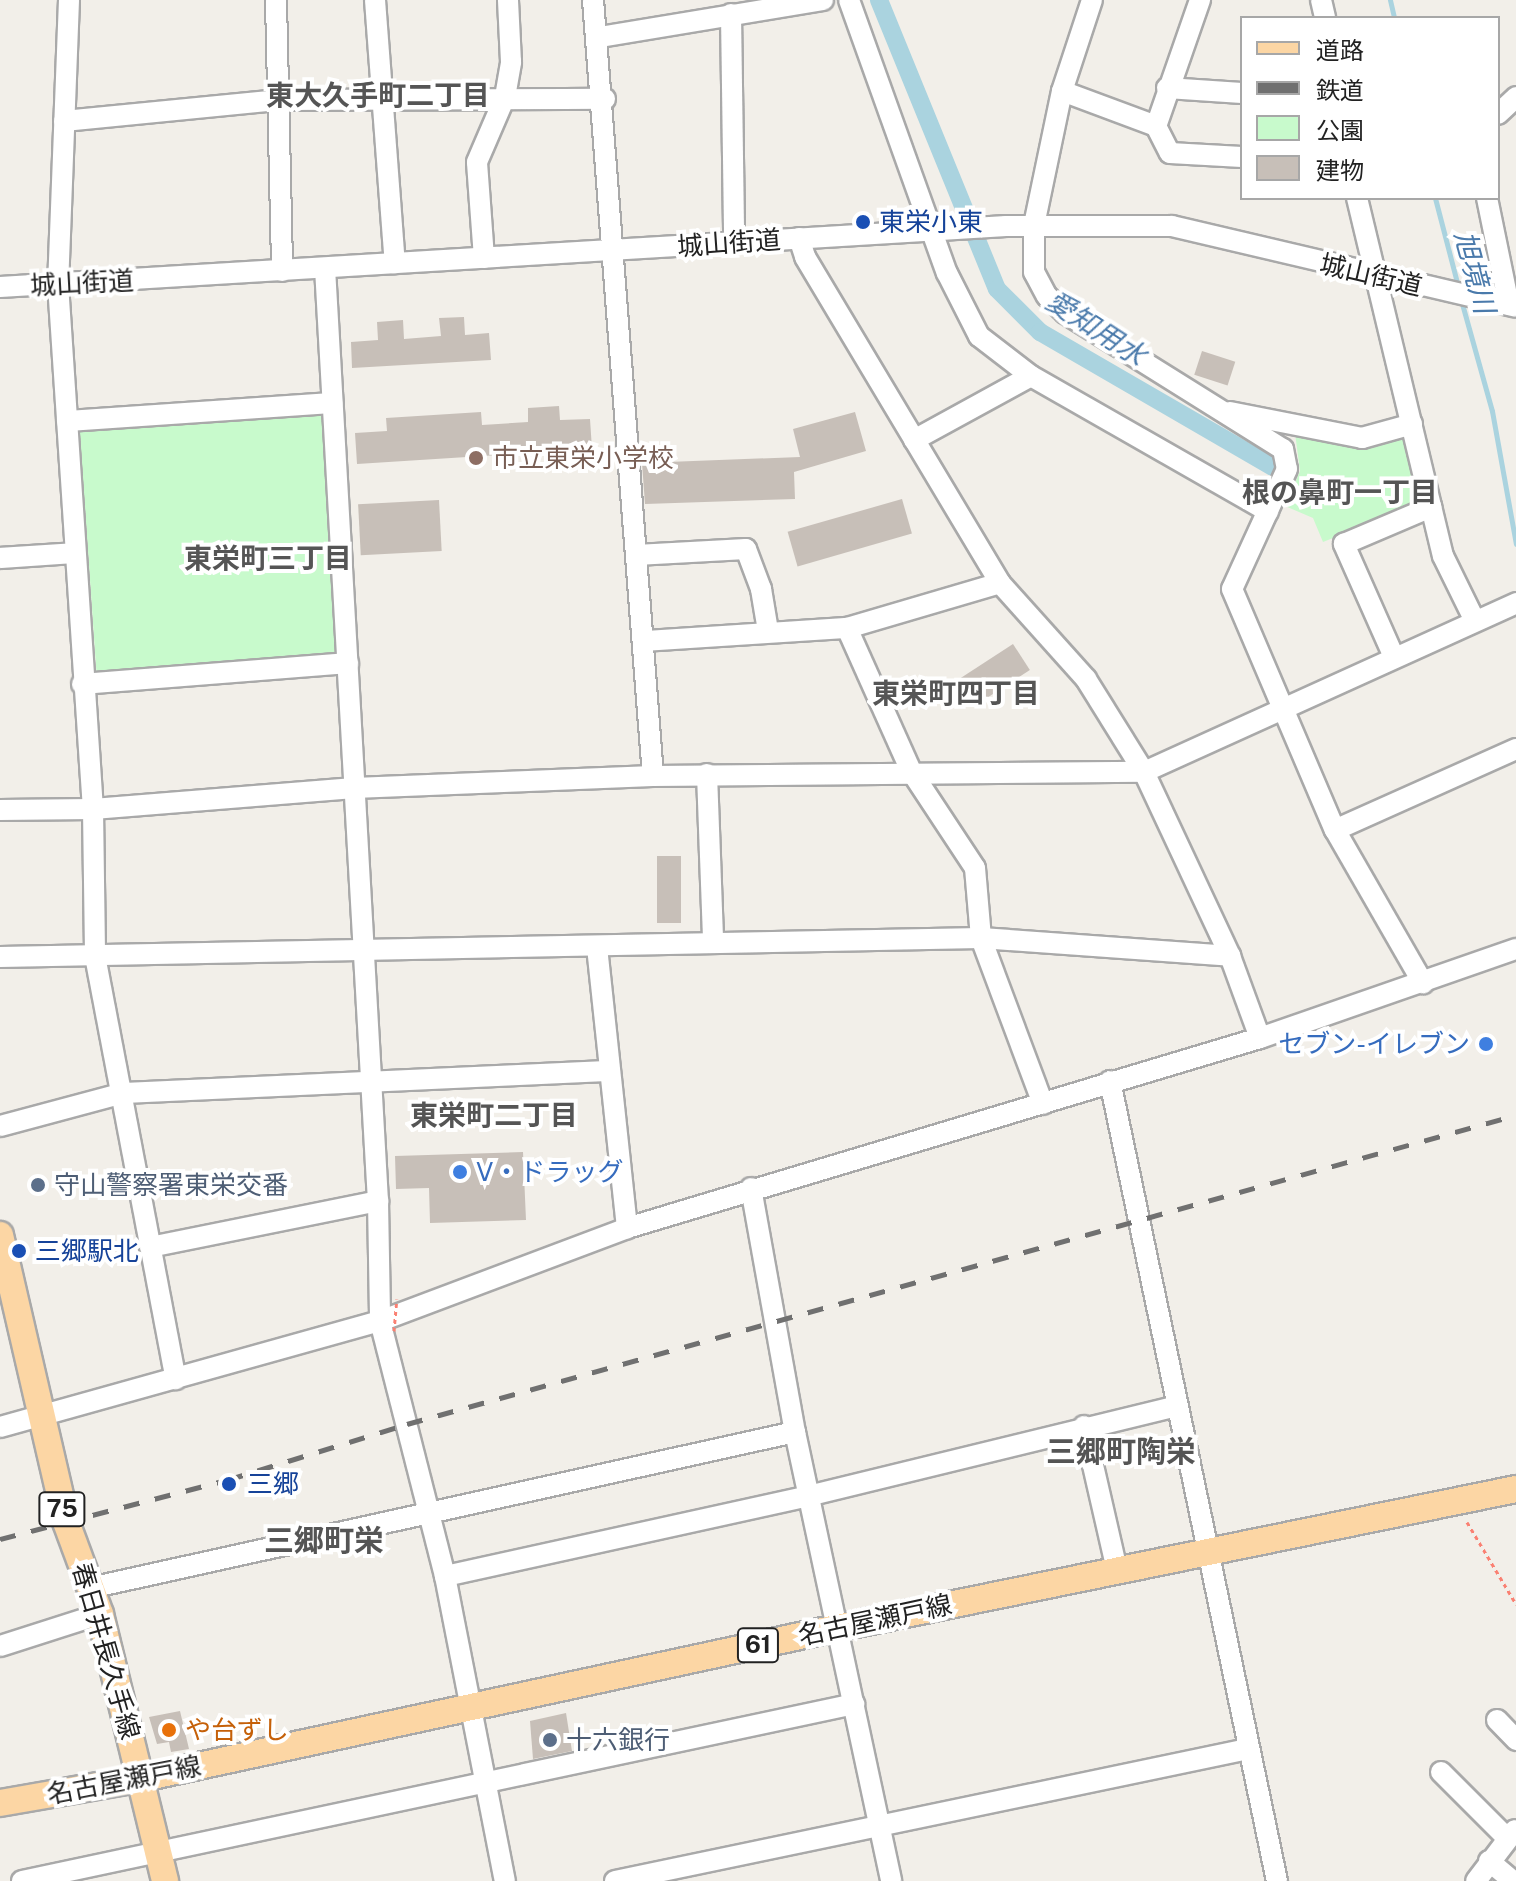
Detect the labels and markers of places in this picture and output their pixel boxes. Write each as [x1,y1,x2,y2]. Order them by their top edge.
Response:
place label: 東栄小東 [879,206,983,238]
marker: 東栄小東 [854,213,872,231]
place label: 市立東栄小学校 [492,442,674,474]
marker: 市立東栄小学校 [467,449,485,467]
place label: セブン-イレブン [1278,1028,1470,1060]
marker: セブン-イレブン [1477,1035,1495,1053]
place label: V・ドラッグ [476,1156,623,1188]
marker: V・ドラッグ [451,1163,469,1181]
place label: 守山警察署東栄交番 [54,1169,288,1201]
marker: 守山警察署東栄交番 [29,1176,47,1194]
place label: 三郷駅北 [35,1235,139,1267]
marker: 三郷駅北 [10,1242,28,1260]
place label: 三郷 [247,1468,299,1500]
marker: 三郷 [218,1473,240,1495]
place label: や台ずし [185,1714,289,1746]
marker: や台ずし [160,1721,178,1739]
place label: 十六銀行 [566,1724,670,1756]
marker: 十六銀行 [541,1731,559,1749]

